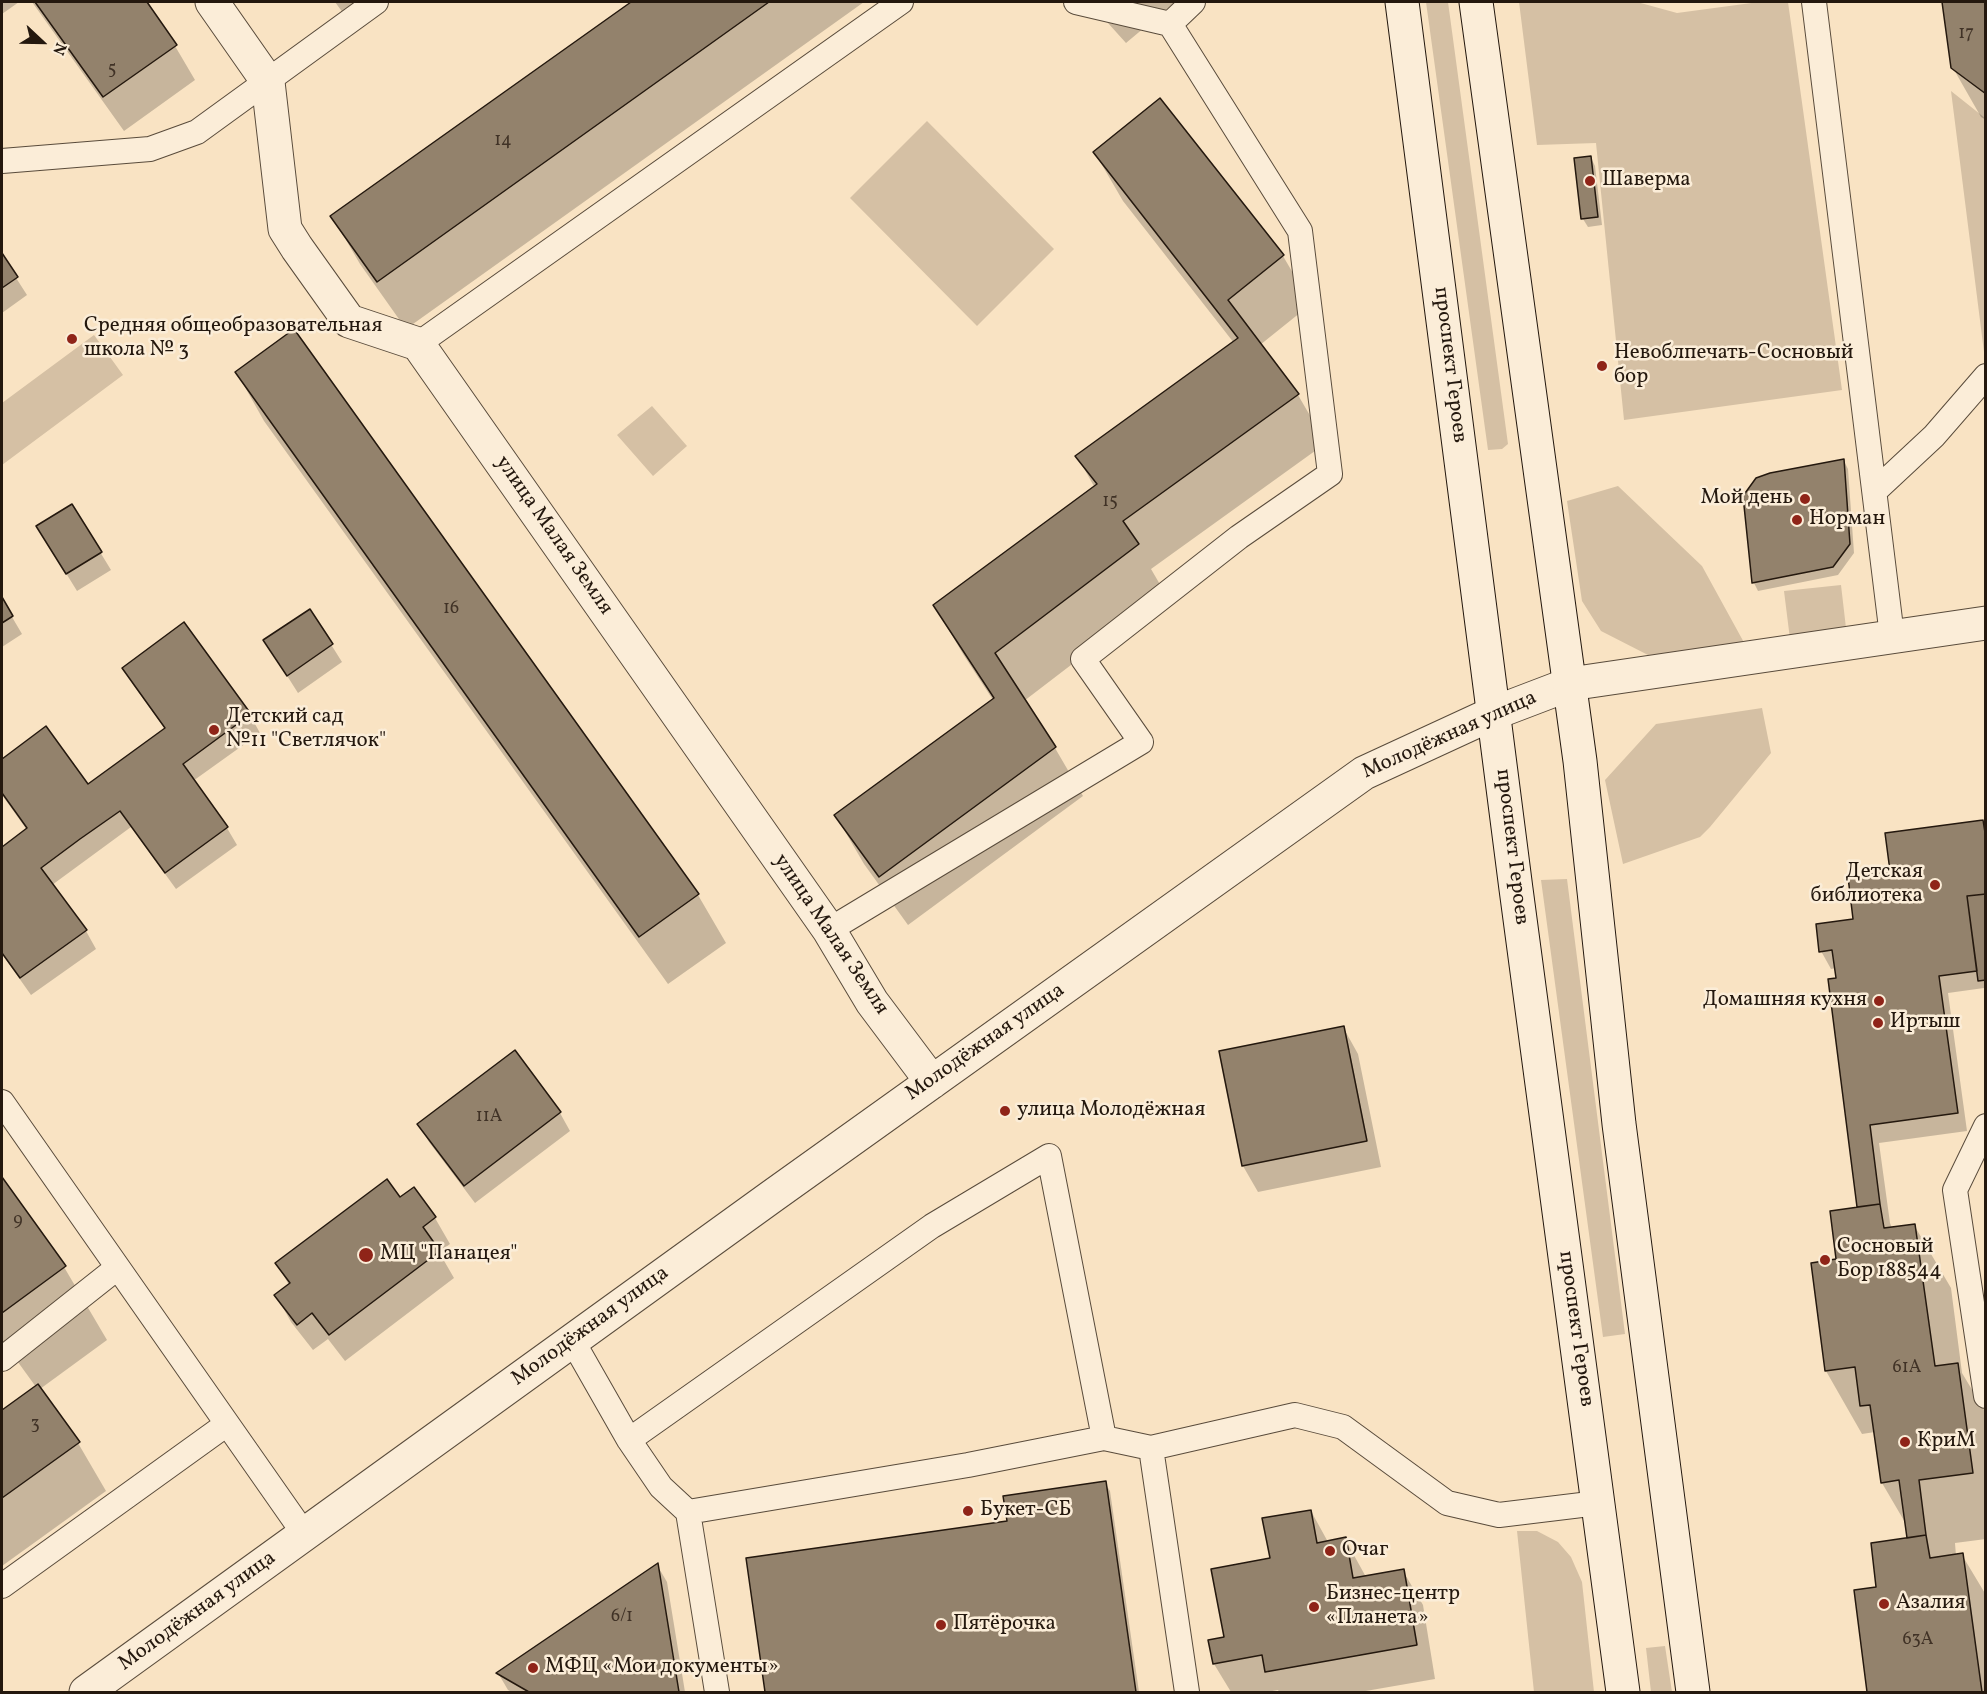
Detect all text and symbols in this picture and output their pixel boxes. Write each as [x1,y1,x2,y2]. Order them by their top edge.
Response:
north arrow [12,12,72,72]
house number: 17 [1958,24,1974,46]
text: N [46,39,71,58]
house number: 5 [108,60,116,82]
house number: 14 [494,131,512,153]
place label: Шаверма [1602,168,1691,194]
marker: Шаверма [1583,174,1597,188]
street label: проспект Героев [1427,286,1471,444]
place label: Средняя общеобразовательная школа № 3 [84,314,382,364]
marker: Средняя общеобразовательная школа № 3 [65,332,79,346]
place label: Невоблпечать-Сосновый бор [1614,341,1854,391]
marker: Невоблпечать-Сосновый бор [1595,359,1609,373]
street label: улица Малая Земля [489,452,617,620]
place label: Мой день [1700,486,1793,512]
house number: 15 [1102,492,1118,514]
marker: Мой день [1798,492,1812,506]
place label: Норман [1809,507,1885,533]
marker: Норман [1790,513,1804,527]
house number: 16 [443,599,459,621]
street label: Молодёжная улица [1359,686,1541,786]
place label: Детский сад №11 "Светлячок" [226,705,386,755]
marker: Детский сад №11 "Светлячок" [207,723,221,737]
street label: проспект Героев [1489,768,1533,926]
street label: улица Малая Земля [767,850,893,1020]
place label: Детская библиотека [1811,860,1923,910]
marker: Детская библиотека [1928,878,1942,892]
street label: Молодёжная улица [902,979,1070,1107]
place label: Домашняя кухня [1703,988,1867,1014]
marker: Домашняя кухня [1872,994,1886,1008]
place label: Иртыш [1890,1010,1961,1036]
marker: Иртыш [1871,1016,1885,1030]
place label: улица Молодёжная [1017,1098,1205,1124]
marker: улица Молодёжная [998,1104,1012,1118]
house number: 11А [476,1107,502,1129]
house number: 9 [13,1211,23,1233]
place label: Сосновый Бор 188544 [1837,1235,1942,1285]
place label: МЦ "Панацея" [380,1242,518,1268]
marker: МЦ "Панацея" [357,1246,375,1264]
street label: проспект Героев [1552,1250,1598,1408]
marker: Сосновый Бор 188544 [1818,1253,1832,1267]
street label: Молодёжная улица [507,1261,675,1393]
house number: 61А [1893,1358,1921,1380]
house number: 3 [30,1415,40,1437]
place label: КриМ [1917,1429,1976,1455]
marker: КриМ [1898,1435,1912,1449]
place label: Букет-СБ [980,1498,1071,1524]
marker: Букет-СБ [961,1504,975,1518]
place label: Очаг [1342,1538,1388,1564]
marker: Очаг [1323,1544,1337,1558]
street label: Молодёжная улица [114,1546,282,1678]
place label: Бизнес-центр «Планета» [1326,1582,1460,1632]
place label: Азалия [1896,1591,1966,1617]
marker: Азалия [1877,1597,1891,1611]
marker: Бизнес-центр «Планета» [1307,1600,1321,1614]
house number: 6/1 [611,1607,633,1629]
place label: Пятёрочка [953,1612,1056,1638]
marker: Пятёрочка [934,1618,948,1632]
house number: 63А [1903,1630,1933,1652]
place label: МФЦ «Мои документы» [545,1655,779,1681]
marker: МФЦ «Мои документы» [526,1661,540,1675]

